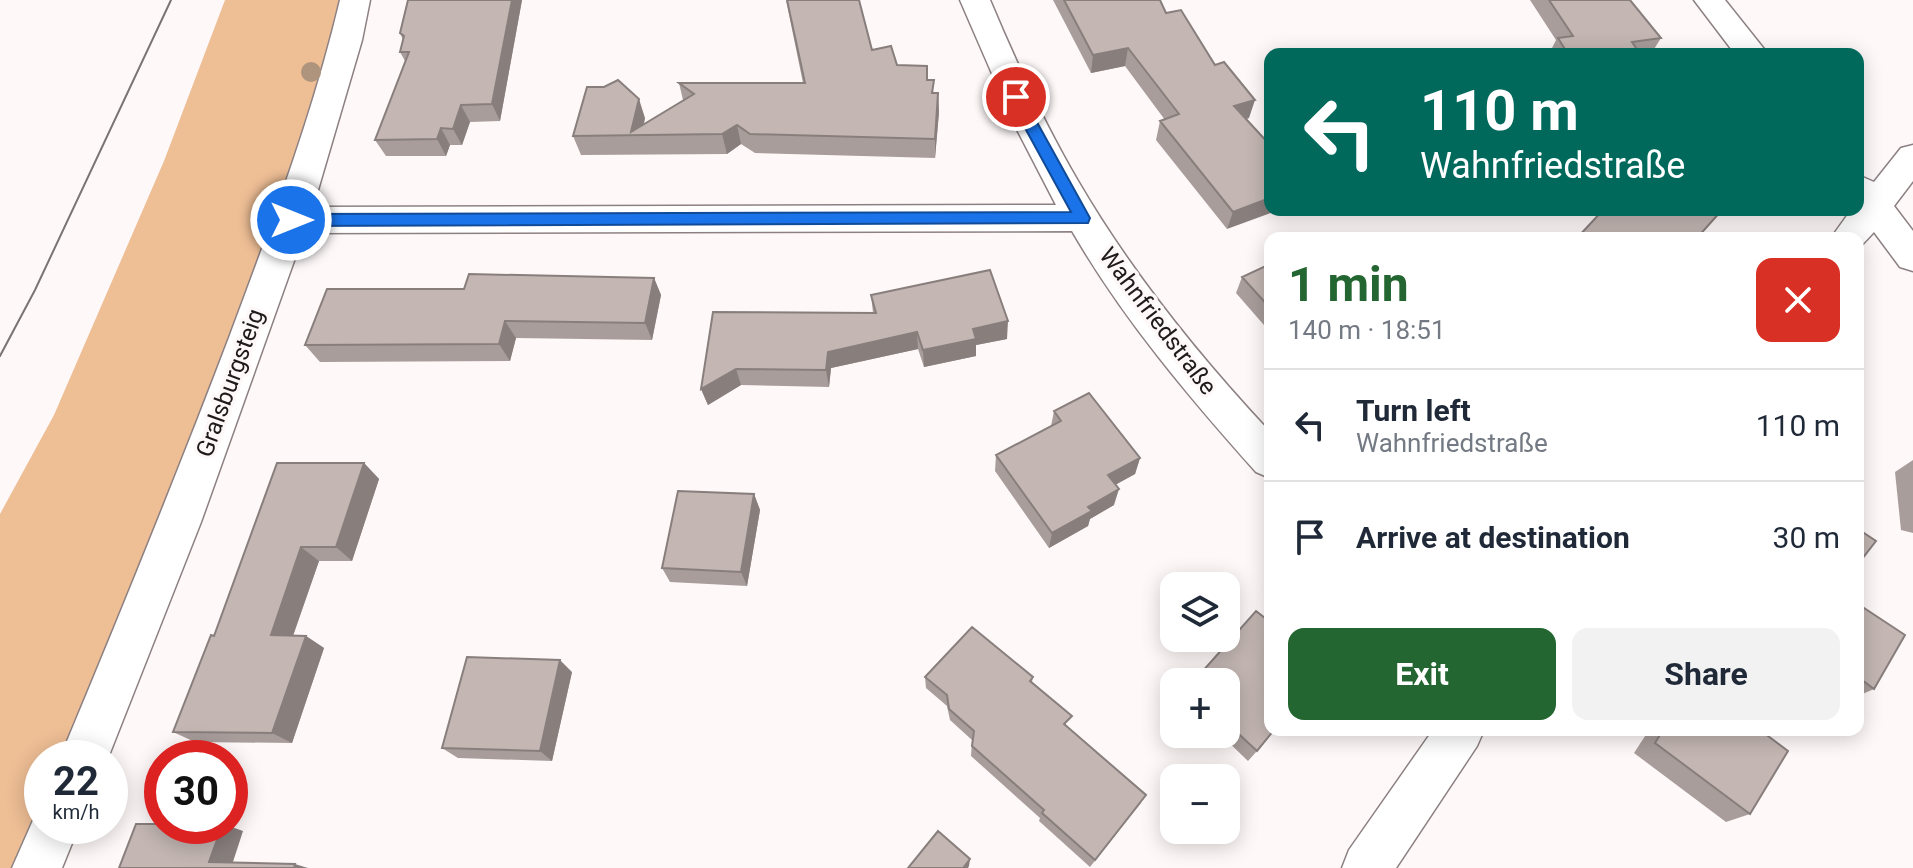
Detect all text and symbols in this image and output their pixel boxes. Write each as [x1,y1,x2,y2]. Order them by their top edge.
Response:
pin [982,63,1050,131]
icon: arrive [994,75,1038,119]
text: 110 m [1420,78,1579,144]
icon: left [1288,80,1392,184]
text: Wahnfriedstraße [1420,145,1685,187]
position arrow [249,178,333,262]
street label: Wahnfriedstraße [1094,242,1222,400]
text: 1 min [1288,256,1409,313]
button: close [1756,258,1840,342]
street label: Gralsburgsteig [190,305,270,461]
text: 140 m · 18:51 [1288,315,1446,345]
text: Turn left [1356,393,1471,428]
icon: left [1288,403,1332,447]
text: 110 m [1756,408,1840,443]
text: Wahnfriedstraße [1356,428,1548,458]
icon: arrive [1288,515,1332,559]
text: Arrive at destination [1356,520,1630,555]
text: 30 m [1773,520,1840,555]
map controls [1160,572,1240,844]
button: layers [1160,572,1240,652]
button: Exit [1288,628,1556,720]
button: Share [1572,628,1840,720]
button: + [1160,668,1240,748]
speed limit sign: 30 [144,740,248,844]
text: 22 [53,758,99,805]
button: − [1160,764,1240,844]
text: km/h [53,800,99,824]

